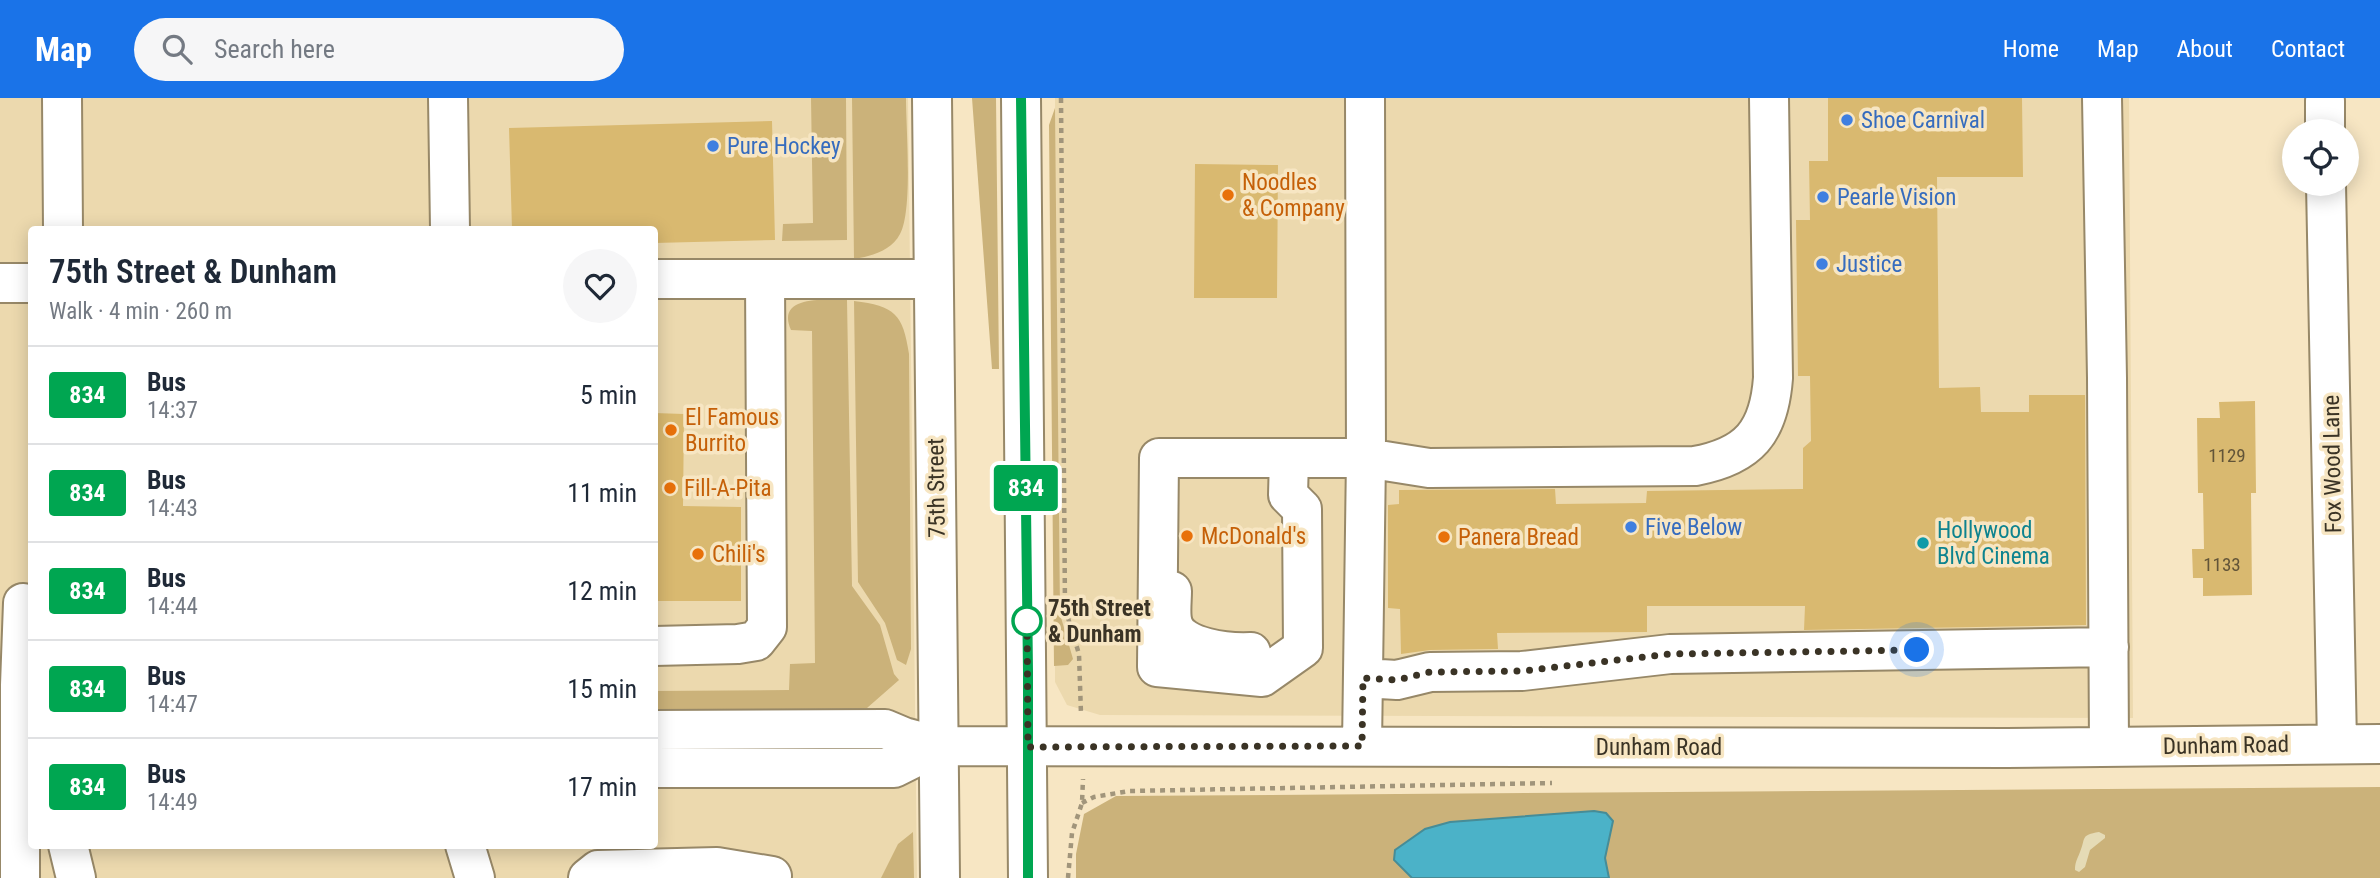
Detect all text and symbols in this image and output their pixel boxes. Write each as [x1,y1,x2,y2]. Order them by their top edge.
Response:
search box [134,18,624,81]
text: Map [35,30,92,69]
icon: search [158,30,196,68]
text: Search here [214,34,335,64]
text: Home [2003,35,2059,63]
text: Map [2097,35,2139,63]
text: About [2177,35,2233,63]
text: Contact [2271,35,2345,63]
place label: Shoe Carnival [1861,107,1985,134]
marker: Shoe Carnival [1839,112,1855,128]
map controls [2282,119,2359,196]
button: locate [2282,119,2359,196]
place label: Pure Hockey [727,133,841,160]
marker: Pure Hockey [705,138,721,154]
place label: Noodles & Company [1242,169,1345,222]
place label: Pearle Vision [1837,184,1956,211]
marker: Noodles & Company [1220,187,1236,203]
marker: Pearle Vision [1815,189,1831,205]
button: heart [563,249,637,323]
place label: Justice [1836,251,1902,278]
text: 75th Street & Dunham [49,252,337,291]
marker: Justice [1814,256,1830,272]
text: Walk · 4 min · 260 m [49,298,232,325]
text: Bus [147,367,186,397]
text: 5 min [580,380,637,410]
text: 834 [69,381,106,409]
street label: Fox Wood Lane [2318,395,2347,533]
text: 14:37 [147,397,198,424]
place label: El Famous Burrito [685,404,779,457]
marker: El Famous Burrito [663,422,679,438]
street label: 75th Street [922,438,951,538]
house number: 1129 [2208,444,2246,467]
text: Bus [147,465,186,495]
line badge: 834 [986,465,1066,511]
text: 834 [1008,474,1044,502]
place label: Fill-A-Pita [684,475,771,502]
text: 11 min [567,478,637,508]
text: 834 [69,479,106,507]
marker: Fill-A-Pita [662,480,678,496]
text: 14:43 [147,495,198,522]
place label: Five Below [1645,514,1742,541]
place label: Hollywood Blvd Cinema [1937,517,2050,570]
marker: Five Below [1623,519,1639,535]
place label: McDonald's [1201,523,1306,550]
place label: Panera Bread [1458,524,1579,551]
marker: McDonald's [1179,528,1195,544]
marker: Panera Bread [1436,529,1452,545]
marker: Hollywood Blvd Cinema [1915,535,1931,551]
place label: Chili's [712,541,766,568]
marker: Chili's [690,546,706,562]
house number: 1133 [2203,553,2241,576]
text: Bus [147,563,186,593]
text: 12 min [567,576,637,606]
text: 834 [69,577,106,605]
text: 14:44 [147,593,198,620]
place label: 75th Street & Dunham [1048,595,1151,648]
marker: 75th Street & Dunham [1012,606,1042,636]
your location [1899,632,1934,667]
text: Bus [147,661,186,691]
text: 15 min [567,674,637,704]
text: 834 [69,675,106,703]
text: 14:47 [147,691,198,718]
street label: Dunham Road [2163,731,2289,760]
street label: Dunham Road [1596,734,1722,761]
text: Bus [147,759,186,789]
text: 17 min [567,772,637,802]
text: 834 [69,773,106,801]
text: 14:49 [147,789,198,816]

